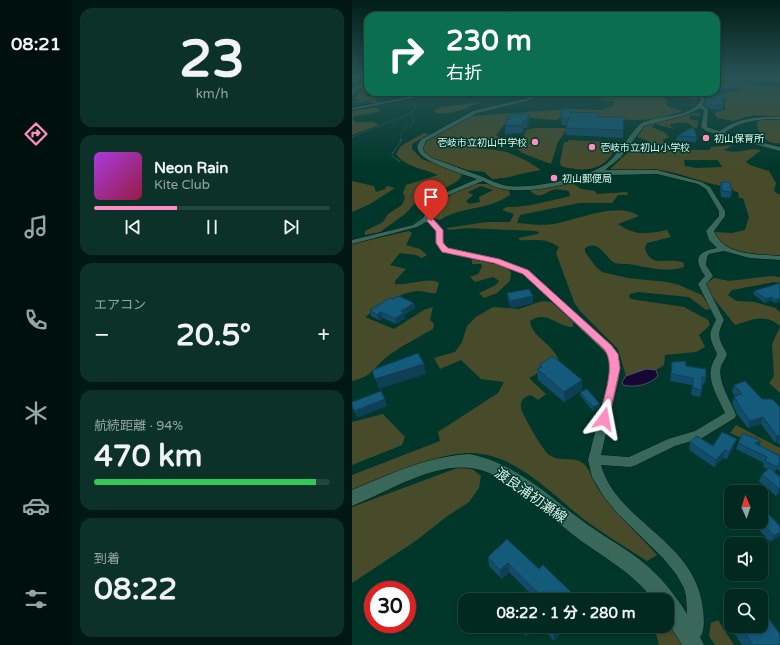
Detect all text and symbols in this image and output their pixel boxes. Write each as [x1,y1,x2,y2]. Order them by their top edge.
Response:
text: 230 m [446,24,532,58]
text: 23 [179,28,245,91]
icon: right [380,28,432,80]
text: 08:21 [11,33,61,55]
text: 右折 [446,62,482,84]
text: km/h [196,86,228,102]
icon: directions [22,120,50,148]
marker: 初山保育所 [701,133,711,143]
place label: 初山保育所 [714,133,764,145]
place label: 壱岐市立初山中学校 [437,137,527,149]
marker: 壱岐市立初山中学校 [530,137,540,147]
marker: 壱岐市立初山小学校 [587,142,597,152]
place label: 壱岐市立初山小学校 [600,142,690,154]
text: Neon Rain [154,159,228,177]
marker: 初山郵便局 [549,173,559,183]
place label: 初山郵便局 [562,173,612,185]
text: Kite Club [154,177,210,193]
pin [414,180,448,221]
icon: arrive [420,186,442,208]
icon: music [22,213,50,241]
icon: previous [122,216,144,238]
icon: pause [201,216,223,238]
icon: next [280,216,302,238]
text: エアコン [94,297,146,313]
icon: phone [22,306,50,334]
text: 20.5° [176,317,251,354]
text: − [94,322,110,348]
text: + [318,322,330,348]
position arrow [583,398,625,440]
icon: climate [22,399,50,427]
text: 航続距離 · 94% [94,418,183,434]
text: 470 km [94,438,202,475]
street label: 渡良浦初瀬線 [491,464,570,526]
north arrow [724,485,768,529]
map controls [724,485,768,633]
icon: car [22,492,50,520]
button: sound [724,537,768,581]
text: 到着 [94,551,120,567]
text: 08:22 [94,571,177,608]
speed limit sign: 30 [364,581,416,633]
icon: filters [22,585,50,613]
button: search [724,589,768,633]
text: 08:22 · 1 分 · 280 m [496,604,636,622]

